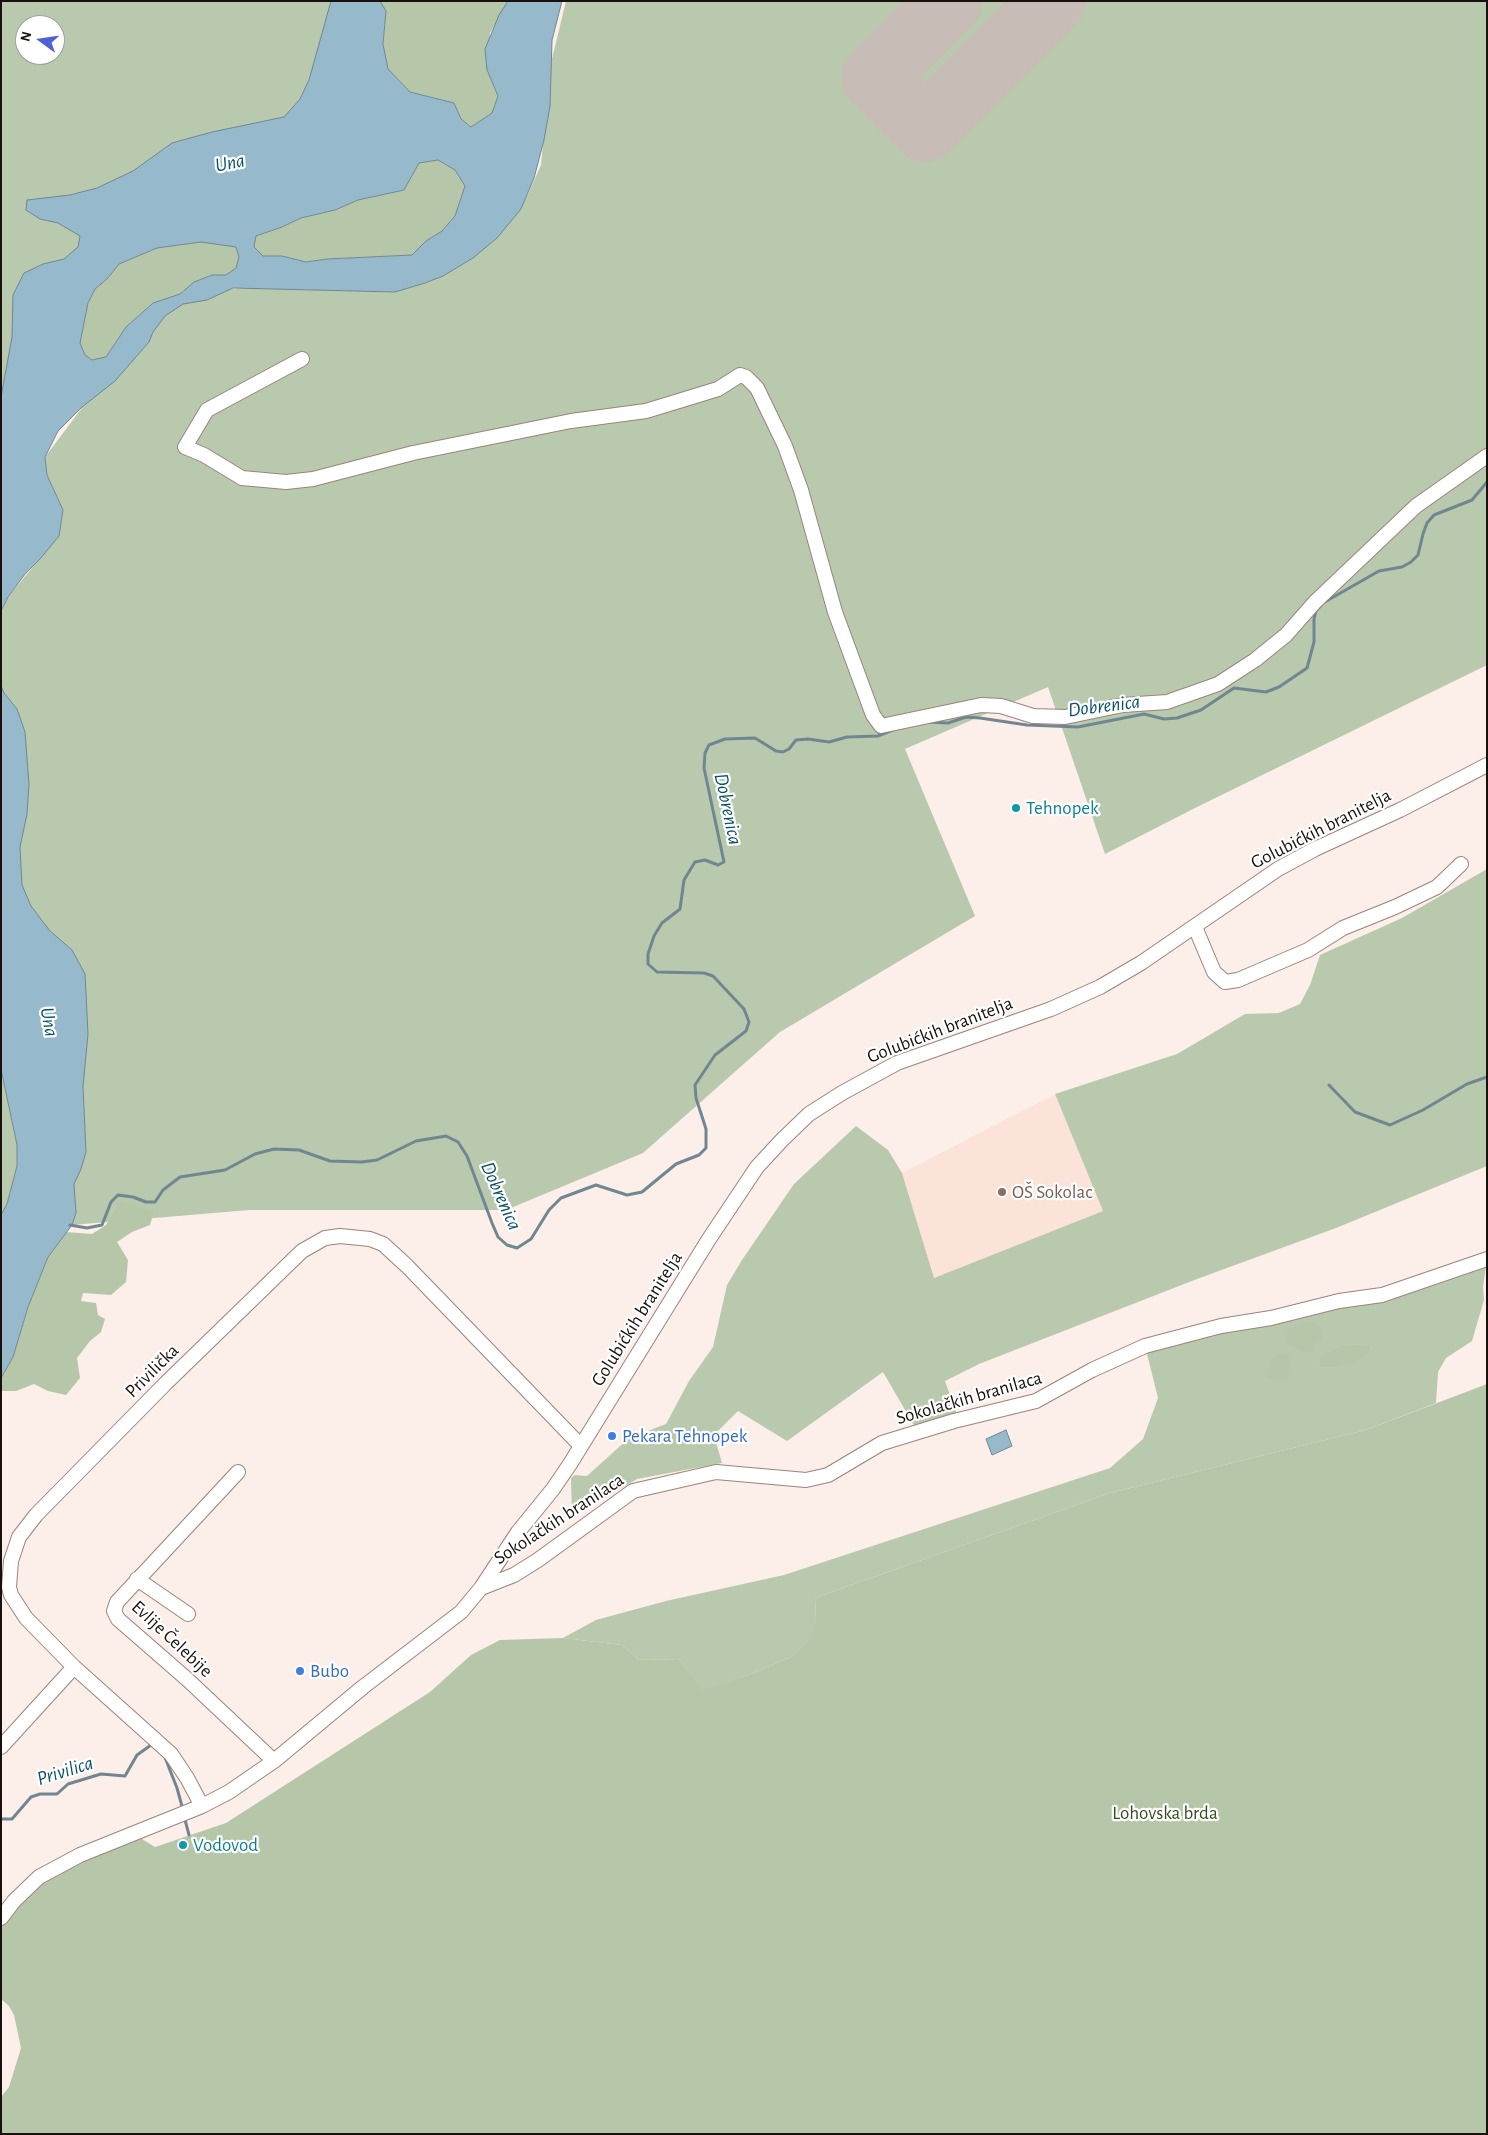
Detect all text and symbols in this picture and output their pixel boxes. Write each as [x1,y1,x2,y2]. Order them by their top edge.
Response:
north arrow [15,15,65,65]
text: N [18,30,34,43]
water label: Una [213,148,247,178]
water label: Dobrenica [1066,690,1142,722]
water label: Dobrenica [709,771,747,847]
street label: Golubićkih branitelja [1247,784,1395,874]
place label: Tehnopek [1026,797,1099,819]
marker: Tehnopek [1010,802,1022,814]
street label: Golubićkih branitelja [864,992,1016,1068]
water label: Una [35,1005,63,1039]
water label: Dobrenica [475,1158,527,1234]
place label: OŠ Sokolac [1012,1181,1093,1203]
marker: OŠ Sokolac [996,1186,1008,1198]
street label: Golubićkih branitelja [586,1248,688,1390]
street label: Privilička [120,1339,184,1403]
street label: Sokolačkih branilaca [894,1366,1044,1430]
place label: Pekara Tehnopek [622,1425,747,1447]
marker: Pekara Tehnopek [606,1430,618,1442]
street label: Sokolačkih branilaca [490,1468,628,1570]
street label: Evlije Čelebije [127,1596,217,1682]
place label: Bubo [310,1660,349,1682]
marker: Bubo [294,1665,306,1677]
water label: Privilica [34,1751,96,1791]
park label: Lohovska brda [1112,1802,1218,1824]
place label: Vodovod [193,1834,258,1856]
marker: Vodovod [177,1839,189,1851]

